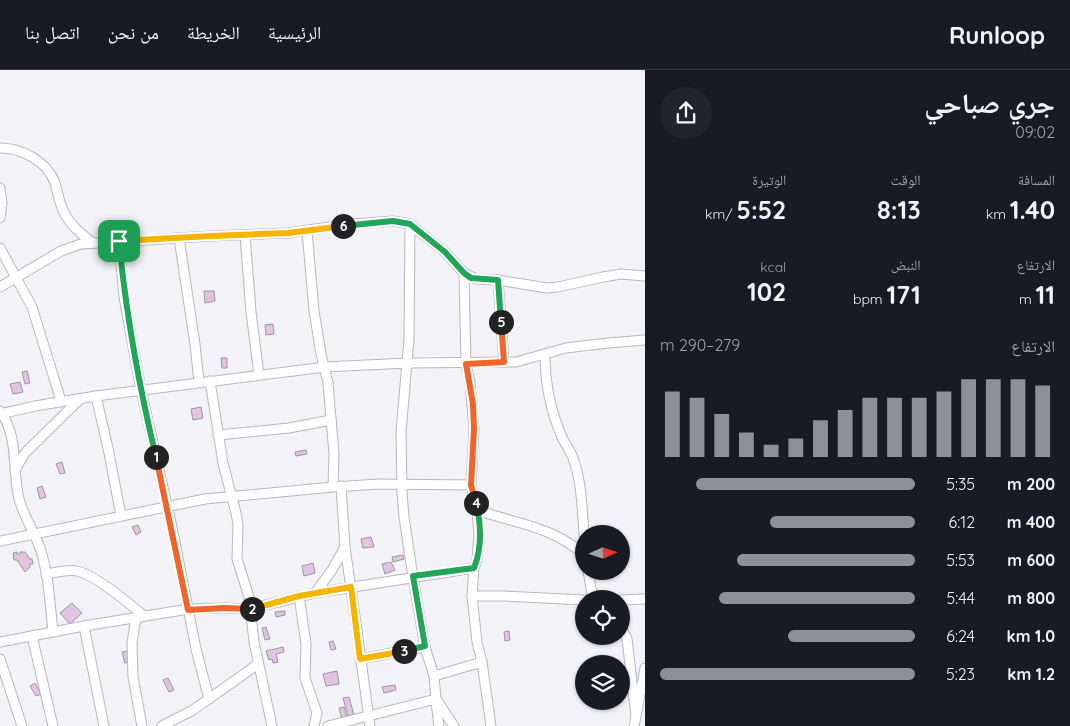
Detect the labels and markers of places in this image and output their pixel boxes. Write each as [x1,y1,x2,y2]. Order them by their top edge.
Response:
pin: 6 [330,214,356,238]
pin [98,220,140,262]
pin: 5 [488,310,514,334]
pin: 1 [144,444,168,470]
pin: 4 [464,490,488,516]
pin: 2 [240,596,264,622]
pin: 3 [392,638,416,664]

